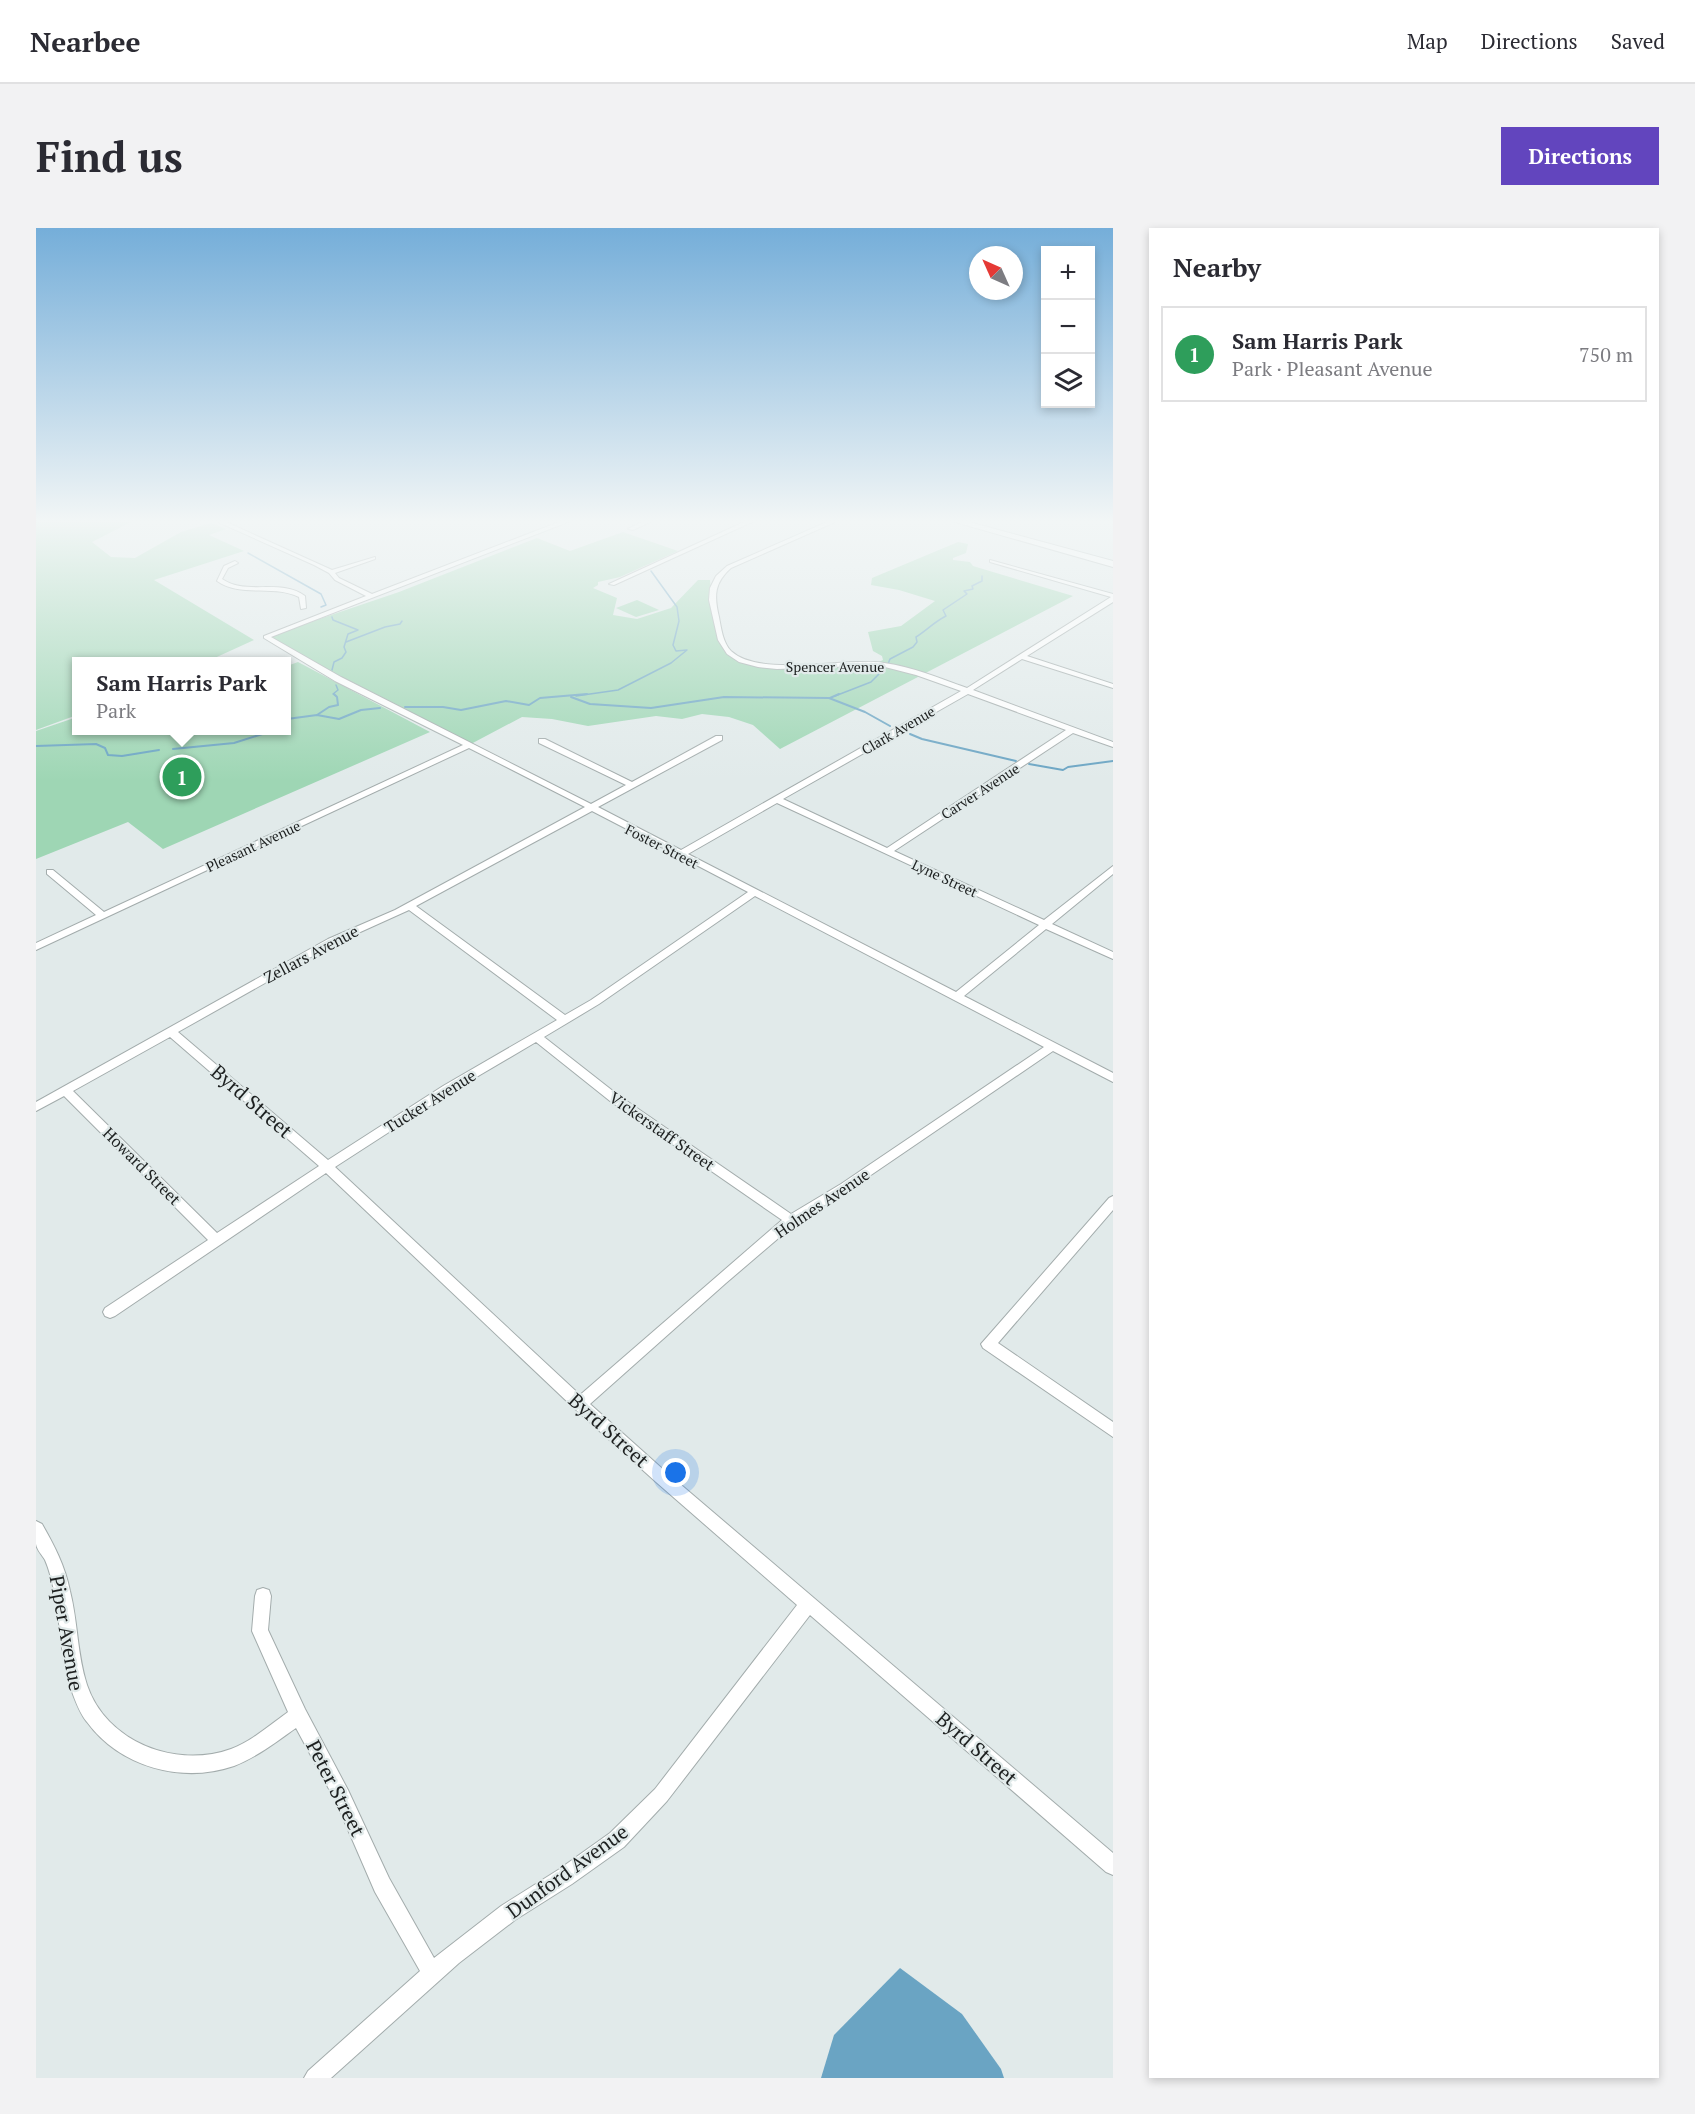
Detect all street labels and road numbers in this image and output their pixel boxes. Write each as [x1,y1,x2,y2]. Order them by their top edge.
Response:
street label: Spencer Avenue [786,657,884,676]
street label: Clark Avenue [858,701,938,759]
street label: Carver Avenue [937,759,1023,823]
street label: Pleasant Avenue [203,816,303,876]
street label: Foster Street [622,819,703,873]
street label: Lyne Street [909,855,982,902]
street label: Zellars Avenue [260,920,362,988]
street label: Byrd Street [206,1058,299,1144]
street label: Tucker Avenue [380,1064,480,1138]
street label: Vickerstaff Street [605,1086,719,1176]
street label: Howard Street [98,1122,186,1210]
street label: Holmes Avenue [770,1163,874,1243]
street label: Byrd Street [563,1387,655,1474]
street label: Piper Avenue [44,1573,90,1693]
street label: Byrd Street [931,1705,1024,1791]
street label: Peter Street [300,1735,372,1841]
street label: Dunford Avenue [501,1818,633,1924]

